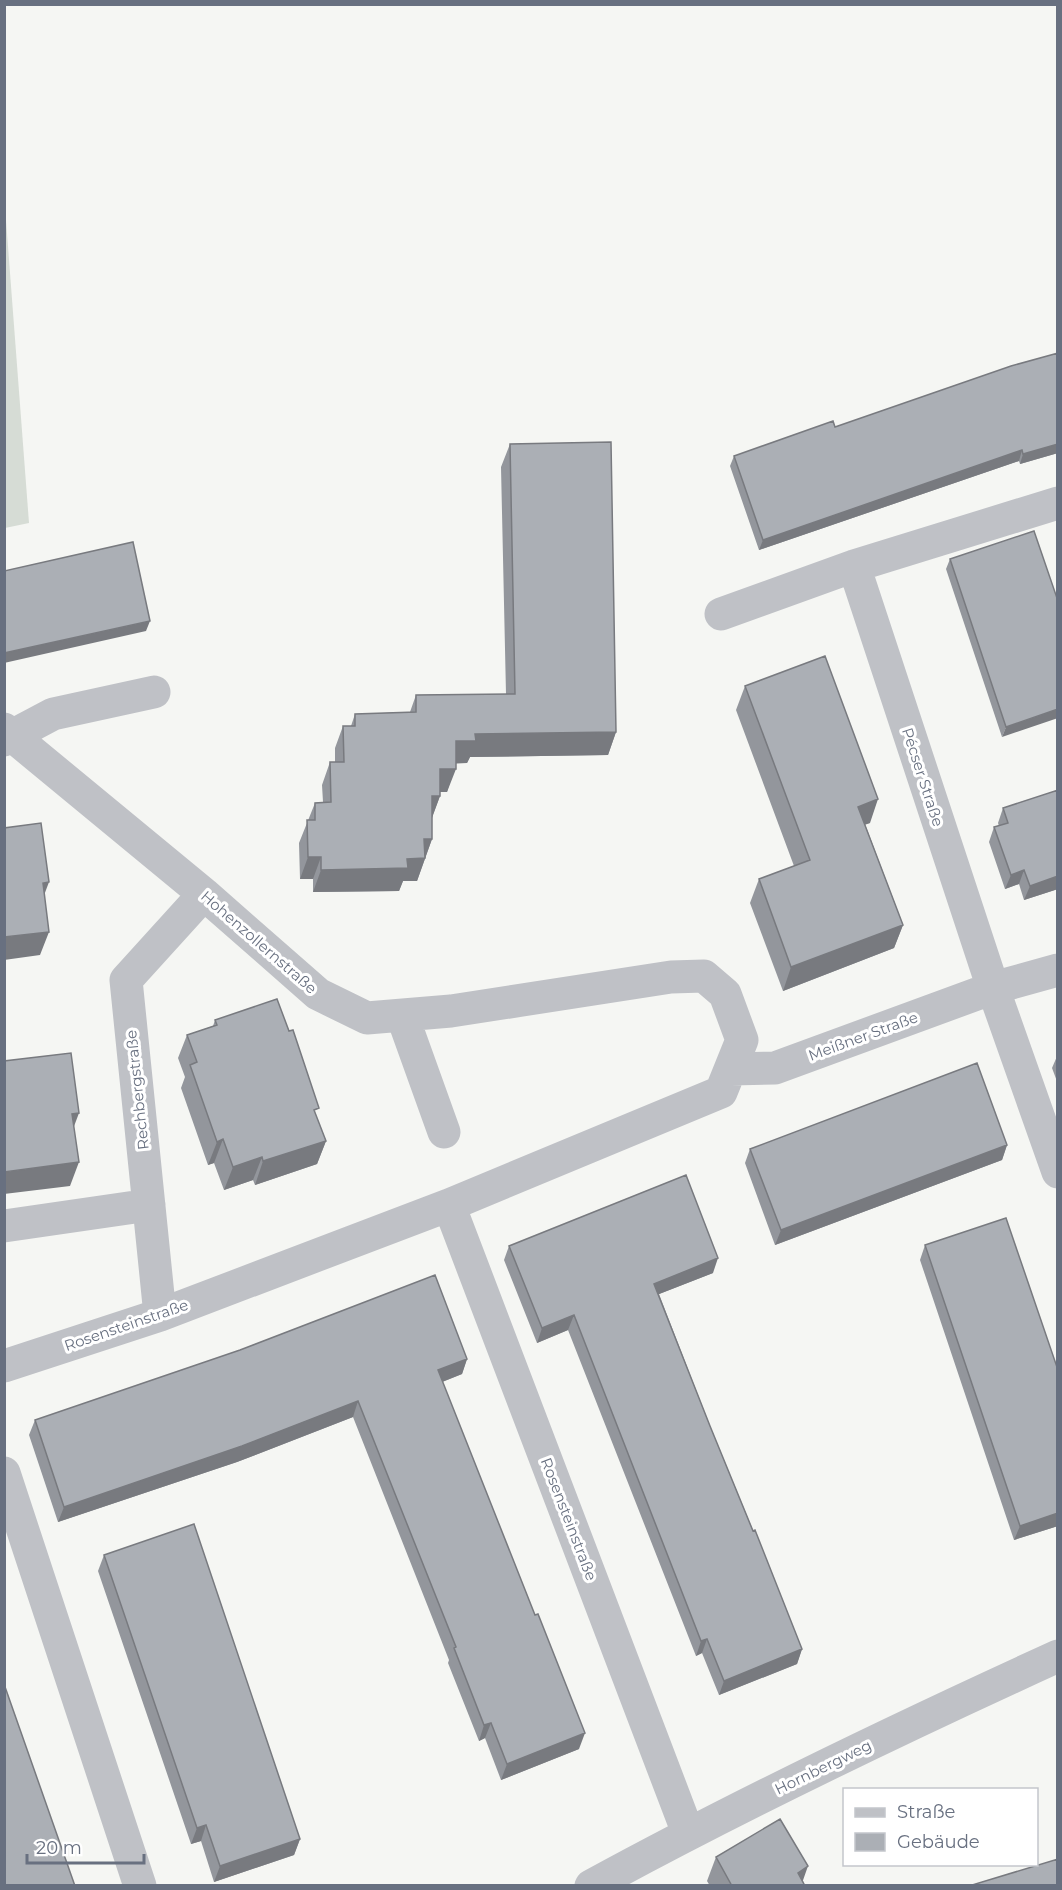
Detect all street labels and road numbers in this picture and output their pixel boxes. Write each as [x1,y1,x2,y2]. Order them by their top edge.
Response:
street label: Pécser Straße [898,725,948,829]
street label: Hohenzollernstraße [197,886,321,998]
street label: Meißner Straße [806,1007,920,1065]
street label: Rechbergstraße [121,1029,153,1151]
street label: Rosensteinstraße [62,1295,190,1355]
street label: Rosensteinstraße [537,1455,601,1583]
street label: Hornbergweg [772,1735,874,1799]

